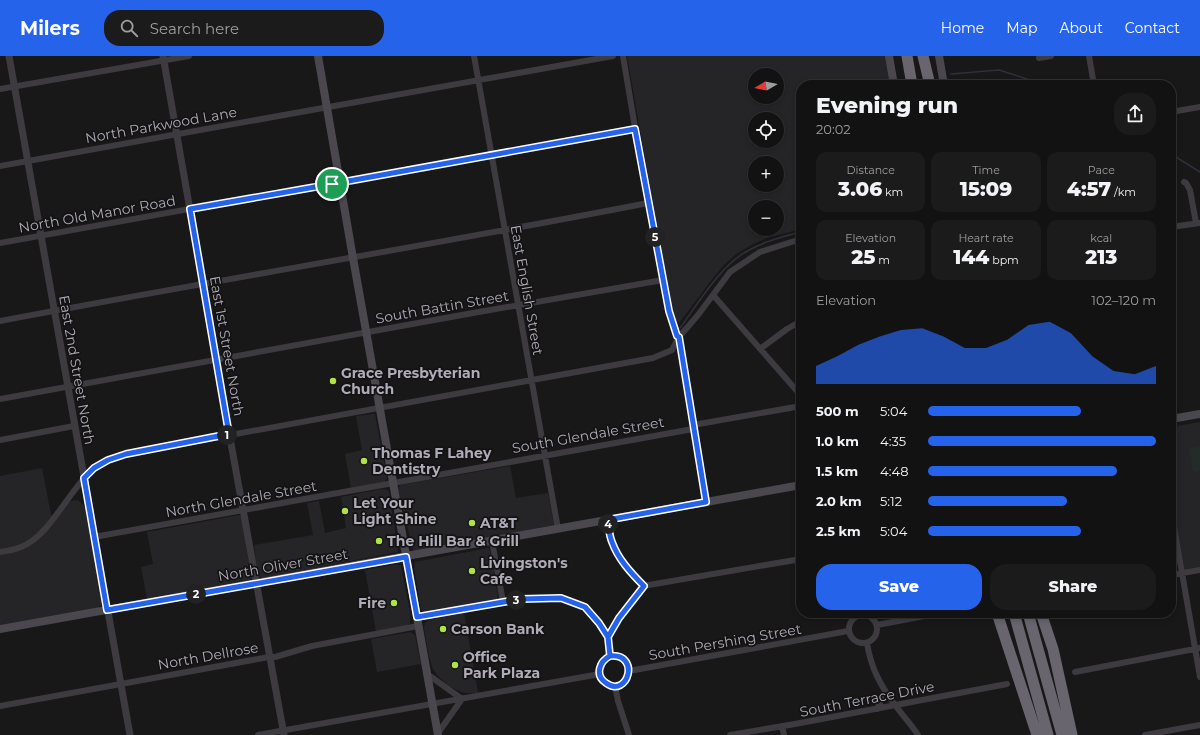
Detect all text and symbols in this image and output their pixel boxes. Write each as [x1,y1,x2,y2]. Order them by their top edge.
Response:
search box [104,10,384,46]
text: Milers [20,17,80,40]
icon: search [118,17,140,39]
text: Search here [150,19,239,38]
text: Home [941,19,984,37]
text: Map [1006,19,1037,37]
text: About [1059,19,1103,37]
text: Contact [1125,19,1180,37]
north arrow [748,68,784,104]
map controls [748,68,784,236]
text: Evening run [816,92,958,119]
button: share [1114,93,1156,135]
street label: North Parkwood Lane [84,103,238,147]
button: locate [748,112,784,148]
text: 20:02 [816,121,851,137]
button: + [748,156,784,192]
text: Distance [847,163,895,177]
text: Time [972,163,1000,177]
text: Pace [1088,163,1115,177]
pin [315,167,349,201]
icon: arrive [321,173,343,195]
text: 3.06 [838,177,882,201]
text: 15:09 [960,177,1012,201]
text: 4:57 [1067,177,1111,201]
text: km [882,185,903,199]
text: /km [1111,185,1136,199]
street label: North Old Manor Road [17,191,177,237]
button: − [748,200,784,236]
street label: East English Street [507,223,547,357]
pin: 5 [645,227,665,247]
text: 5 [652,230,658,244]
text: Elevation [845,231,896,245]
text: Heart rate [958,231,1014,245]
text: kcal [1090,231,1112,245]
text: 25 [851,245,875,269]
text: 144 [953,245,989,269]
text: 213 [1085,245,1117,269]
text: m [875,253,890,267]
text: bpm [989,253,1019,267]
street label: East 1st Street North [206,274,248,418]
street label: South Battin Street [374,286,510,328]
text: Elevation [816,292,876,308]
text: 102–120 m [1091,292,1156,308]
street label: East 2nd Street North [55,294,99,446]
place label: Grace Presbyterian Church [341,364,480,398]
marker: Grace Presbyterian Church [328,376,338,386]
text: 500 m [816,403,859,419]
text: 5:04 [880,403,907,419]
street label: South Glendale Street [511,413,666,457]
pin: 1 [217,425,237,445]
text: 1 [225,428,229,442]
text: 1.0 km [816,433,859,449]
text: 4:35 [880,433,906,449]
place label: Thomas F Lahey Dentistry [372,444,492,478]
marker: Thomas F Lahey Dentistry [359,456,369,466]
text: 1.5 km [816,463,858,479]
text: 4:48 [880,463,908,479]
street label: North Glendale Street [164,477,318,521]
text: 2.0 km [816,493,862,509]
text: 5:12 [880,493,902,509]
place label: Let Your Light Shine [353,494,437,528]
marker: Let Your Light Shine [340,506,350,516]
place label: AT&T [479,514,517,532]
pin: 4 [598,514,618,534]
text: 4 [604,517,612,531]
marker: AT&T [467,518,477,528]
text: 2.5 km [816,523,861,539]
text: 5:04 [880,523,907,539]
place label: The Hill Bar & Grill [387,532,519,550]
marker: The Hill Bar & Grill [374,536,384,546]
street label: North Oliver Street [217,545,350,585]
place label: Livingston's Cafe [480,554,568,588]
button: Save [816,564,982,610]
button: Share [990,564,1156,610]
marker: Livingston's Cafe [467,566,477,576]
pin: 2 [186,584,206,604]
text: 2 [193,587,199,601]
pin: 3 [506,590,526,610]
text: 3 [513,593,519,607]
place label: Fire [358,594,386,612]
marker: Fire [389,598,399,608]
place label: Carson Bank [451,620,545,638]
street label: South Pershing Street [647,620,803,664]
marker: Carson Bank [438,624,448,634]
street label: North Dellrose [156,638,260,674]
place label: Office Park Plaza [463,648,540,682]
marker: Office Park Plaza [450,660,460,670]
street label: South Terrace Drive [798,677,936,721]

